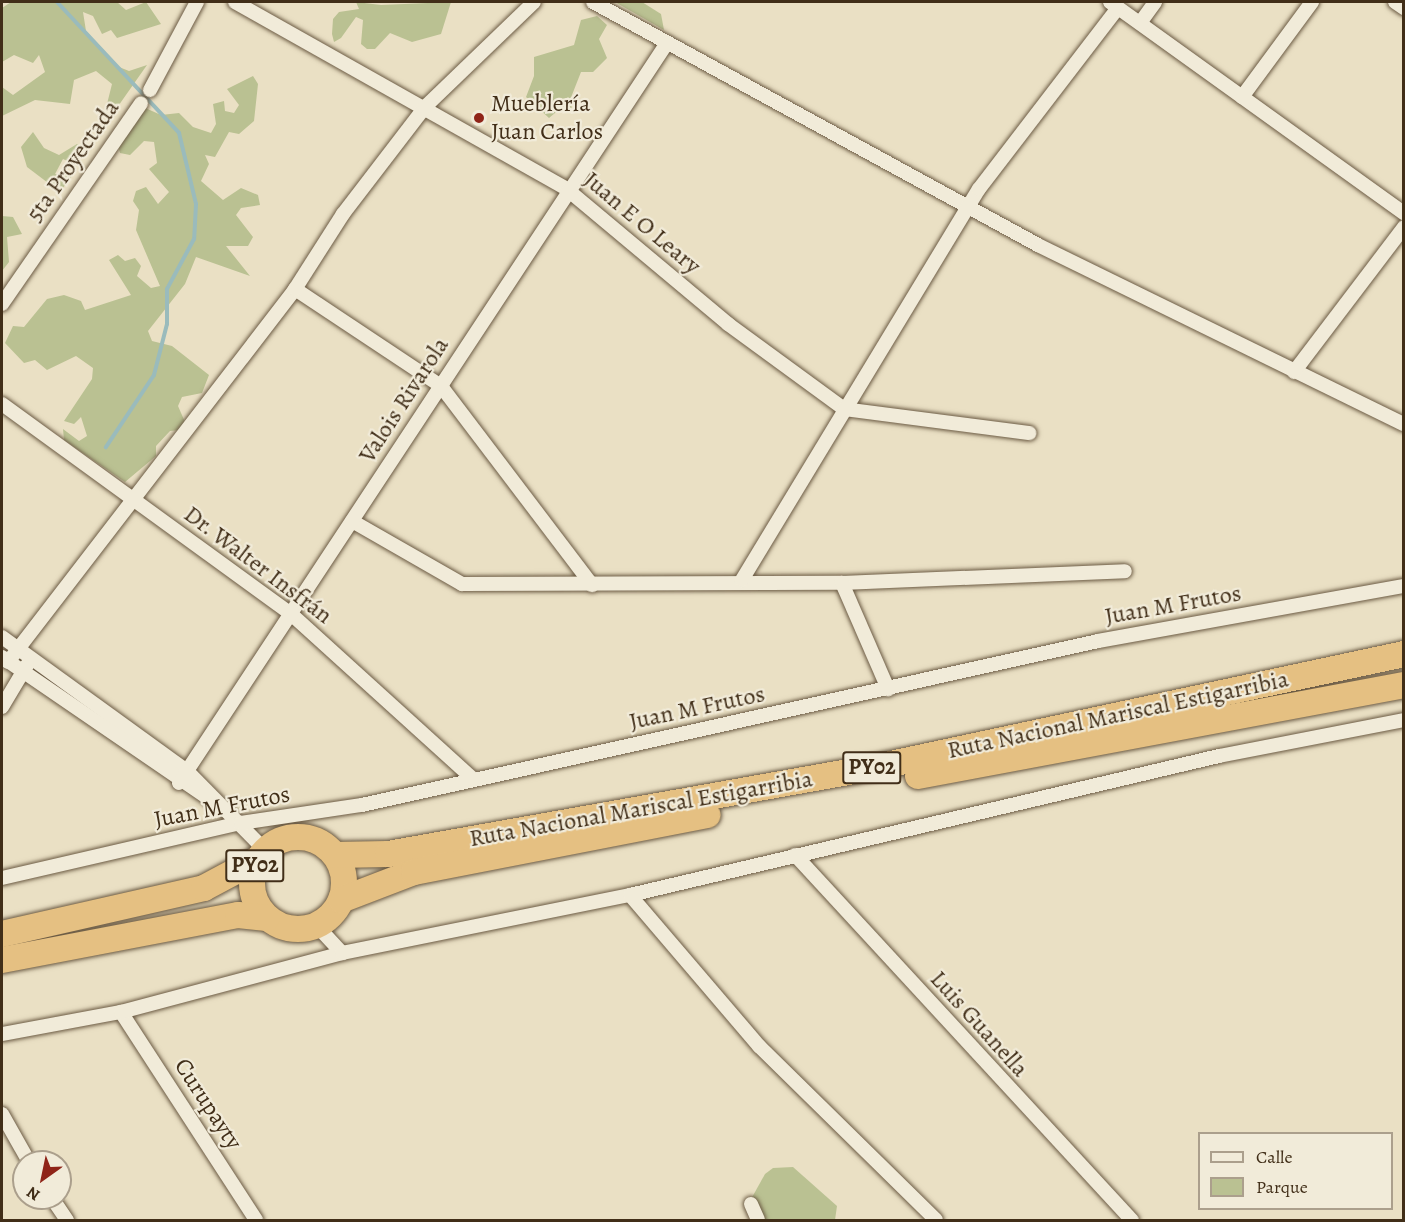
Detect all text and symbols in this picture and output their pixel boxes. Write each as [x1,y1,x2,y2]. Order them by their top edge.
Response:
place label: Mueblería Juan Carlos [491,90,603,146]
street label: 5ta Proyectada [20,95,126,227]
marker: Mueblería Juan Carlos [472,111,486,125]
street label: Juan E O Leary [578,166,706,280]
street label: Valois Rivarola [353,332,455,468]
street label: Dr. Walter Insfrán [178,500,338,630]
street label: Juan M Frutos [1103,579,1243,631]
street label: Ruta Nacional Mariscal Estigarribia [945,665,1291,765]
street label: Juan M Frutos [627,680,767,736]
road number: PY02 [842,749,902,787]
street label: Ruta Nacional Mariscal Estigarribia [467,765,815,853]
street label: Juan M Frutos [152,780,292,834]
road number: PY02 [225,847,285,885]
street label: Luis Guanella [924,965,1034,1083]
street label: Curupayty [168,1053,248,1155]
legend [1198,1132,1393,1210]
text: Calle [1256,1145,1293,1169]
north arrow [12,1150,72,1210]
text: Parque [1256,1175,1308,1199]
text: N [22,1181,44,1206]

